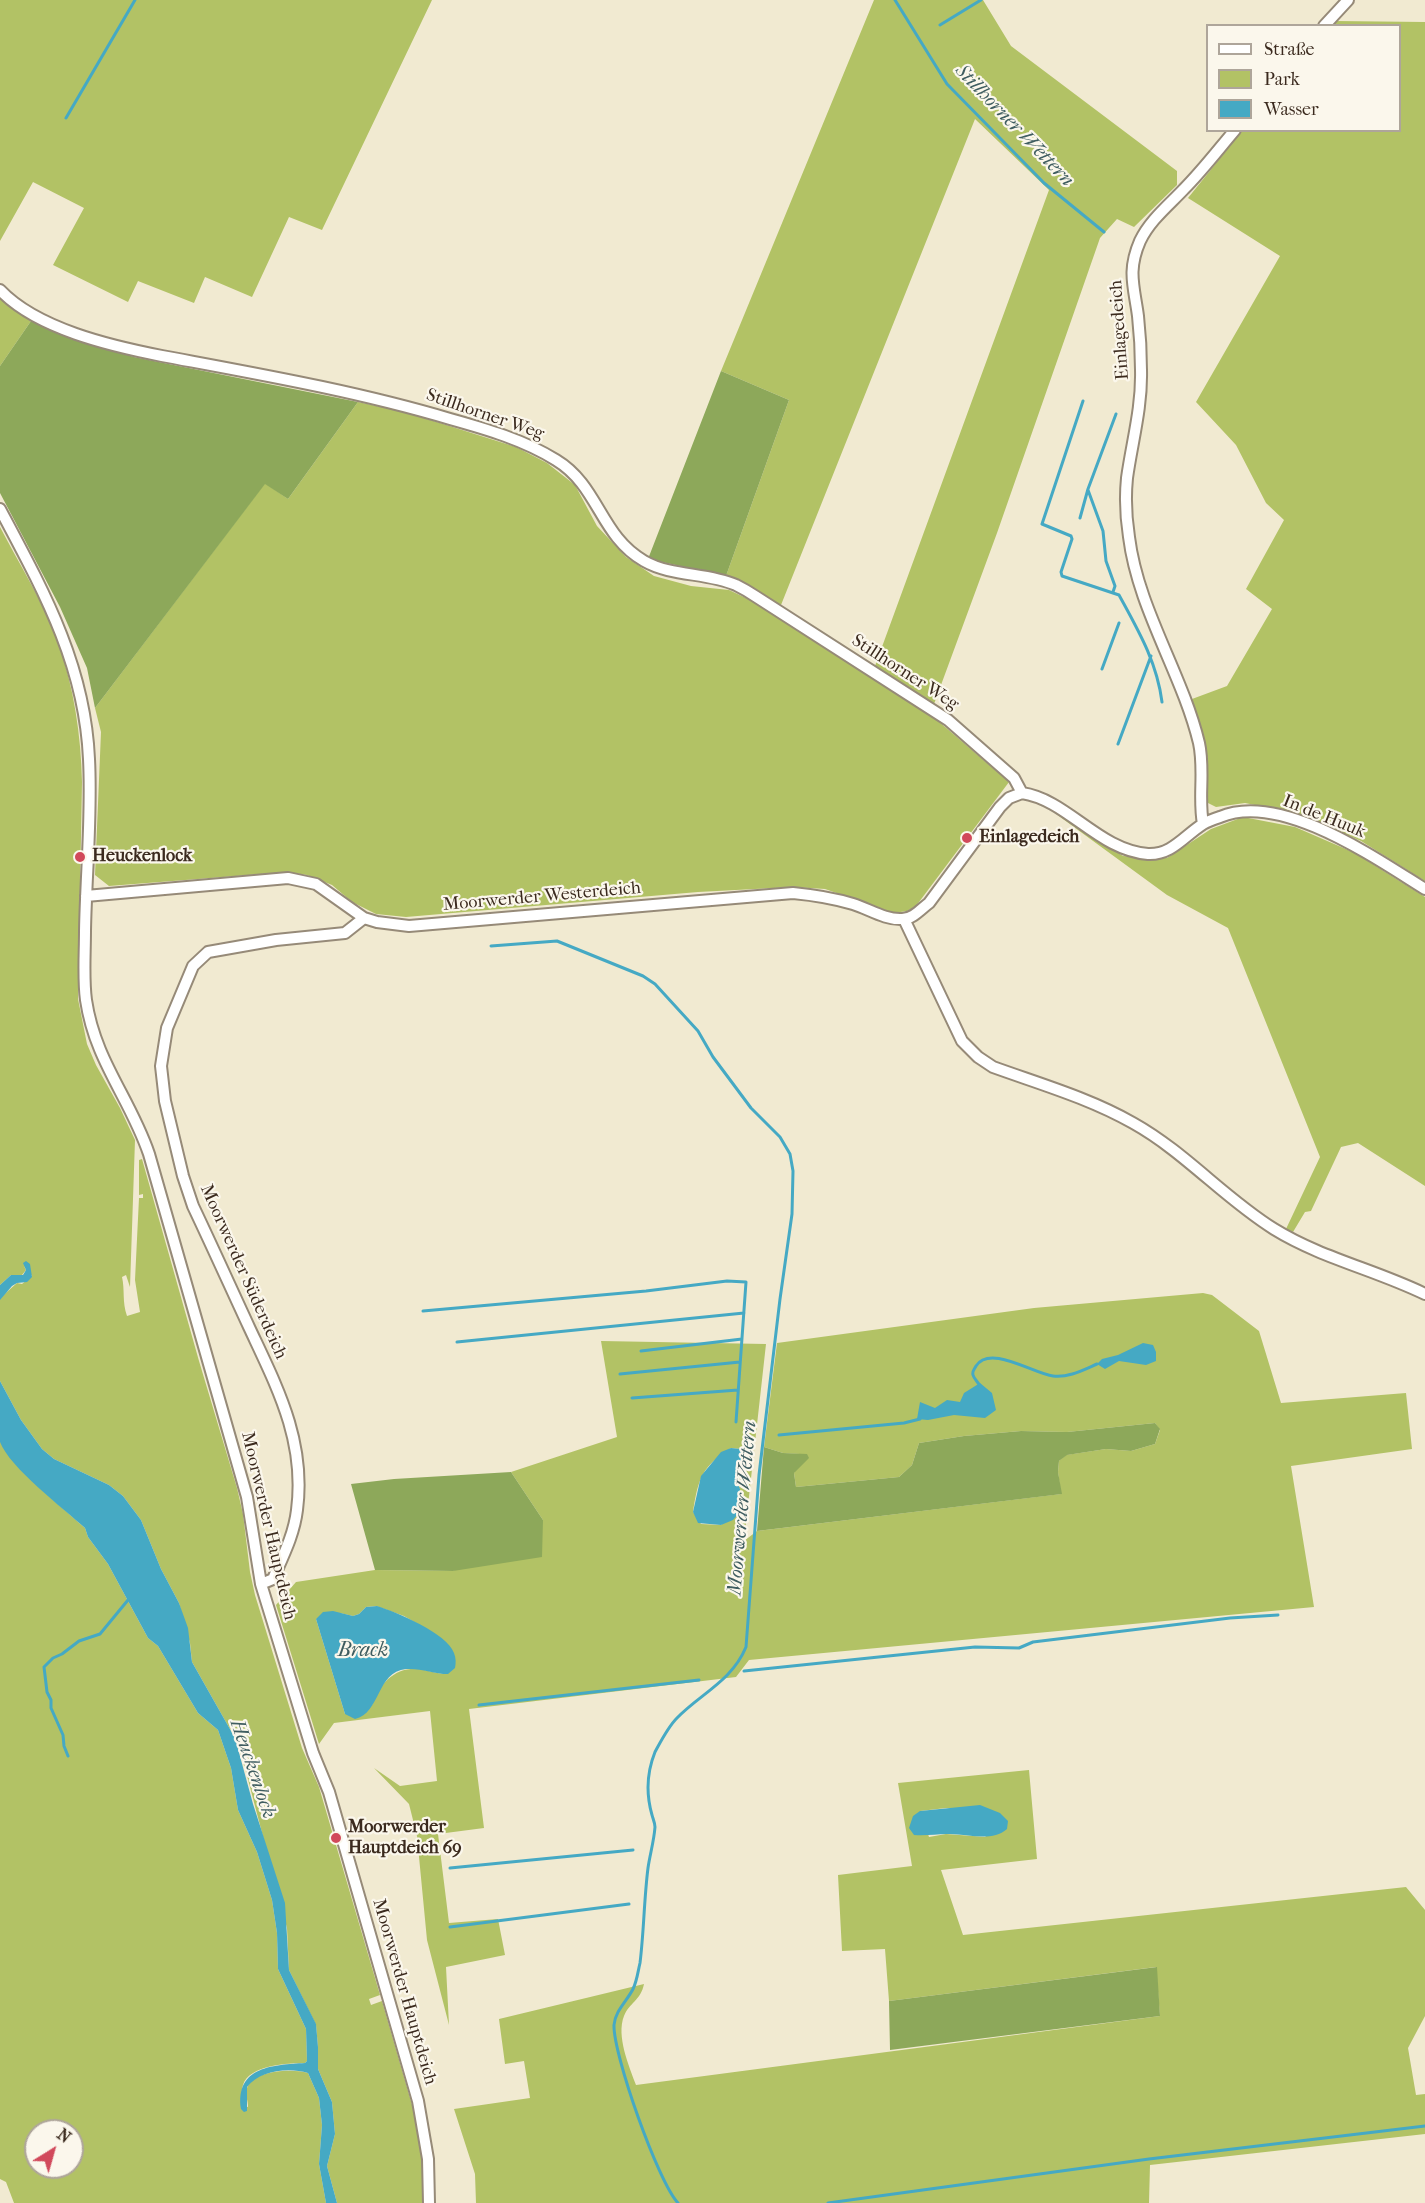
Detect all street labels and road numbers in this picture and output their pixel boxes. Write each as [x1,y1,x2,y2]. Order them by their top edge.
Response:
street label: Einlagedeich [1106,279,1134,381]
street label: Stillhorner Weg [423,385,547,445]
street label: Stillhorner Weg [847,630,963,716]
street label: In de Huuk [1279,791,1369,843]
street label: Moorwerder Westerdeich [442,878,642,916]
street label: Moorwerder Süderdeich [195,1181,291,1363]
street label: Moorwerder Hauptdeich [236,1430,300,1622]
street label: Moorwerder Hauptdeich [367,1897,441,2087]

